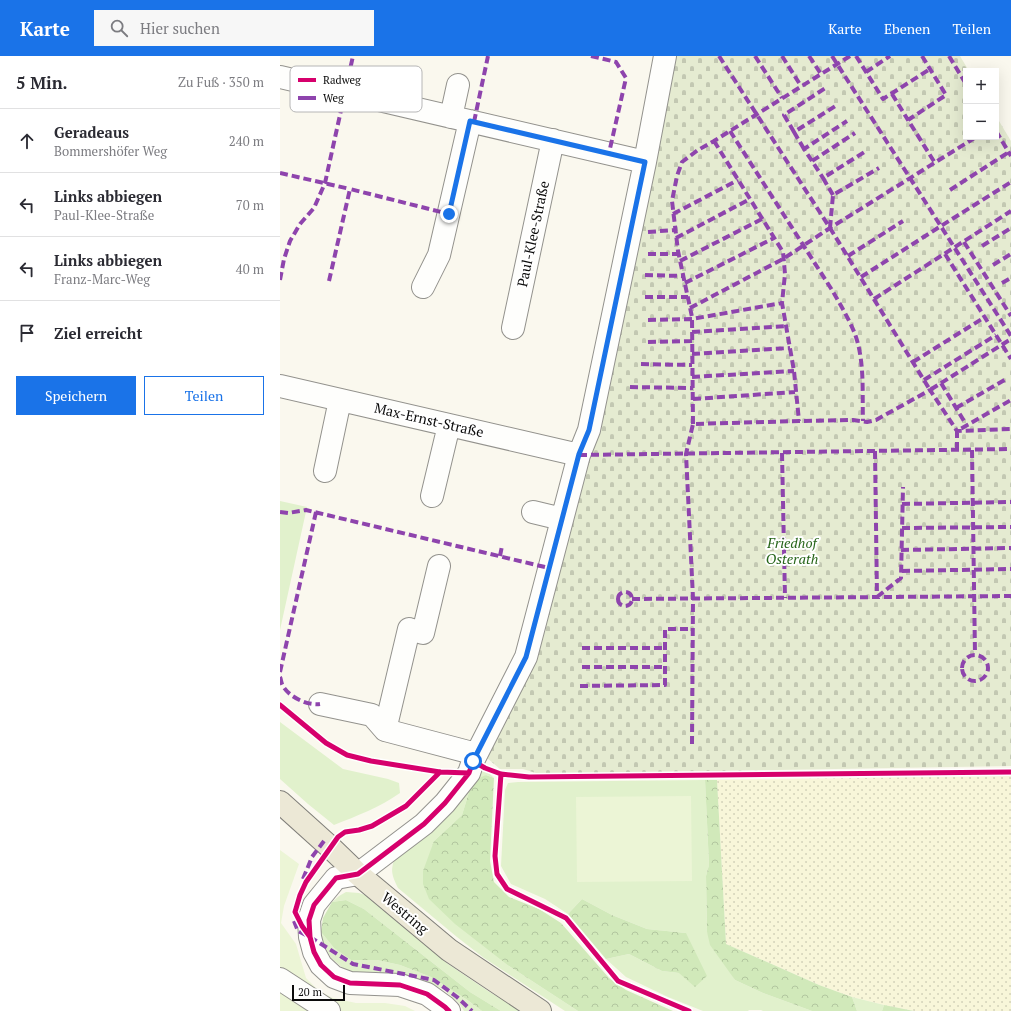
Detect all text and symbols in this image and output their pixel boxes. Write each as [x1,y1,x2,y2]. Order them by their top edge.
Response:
search box [94,10,374,46]
text: Karte [20,16,70,41]
icon: search [108,17,130,39]
text: Hier suchen [140,18,220,38]
text: Karte [828,19,862,38]
text: Ebenen [884,19,930,38]
text: Teilen [952,19,991,38]
legend [290,66,422,112]
map controls [963,68,999,140]
button: + [963,68,999,104]
text: 5 Min. [16,71,68,94]
text: Zu Fuß · 350 m [178,73,264,91]
text: Radweg [323,73,361,87]
text: Weg [323,91,344,105]
button: − [963,104,999,140]
text: Geradeaus [54,122,129,142]
icon: ahead [16,130,38,152]
text: 240 m [229,132,264,150]
text: Bommershöfer Weg [54,142,167,160]
street label: Paul-Klee-Straße [512,179,553,289]
text: Links abbiegen [54,186,162,206]
icon: left [16,194,38,216]
text: 70 m [236,196,264,214]
route end [440,205,458,223]
text: Paul-Klee-Straße [54,206,154,224]
text: Links abbiegen [54,250,162,270]
icon: left [16,258,38,280]
text: 40 m [236,260,264,278]
text: Franz-Marc-Weg [54,270,150,288]
icon: arrive [16,322,38,344]
text: Ziel erreicht [54,323,142,343]
button: Speichern [16,376,136,415]
button: Teilen [144,376,264,415]
street label: Max-Ernst-Straße [373,398,486,441]
park label: Friedhof Osterath [766,533,820,568]
route start [464,752,482,770]
street label: Westring [378,887,433,938]
scale bar [292,983,345,1002]
text: 20 m [298,985,322,999]

